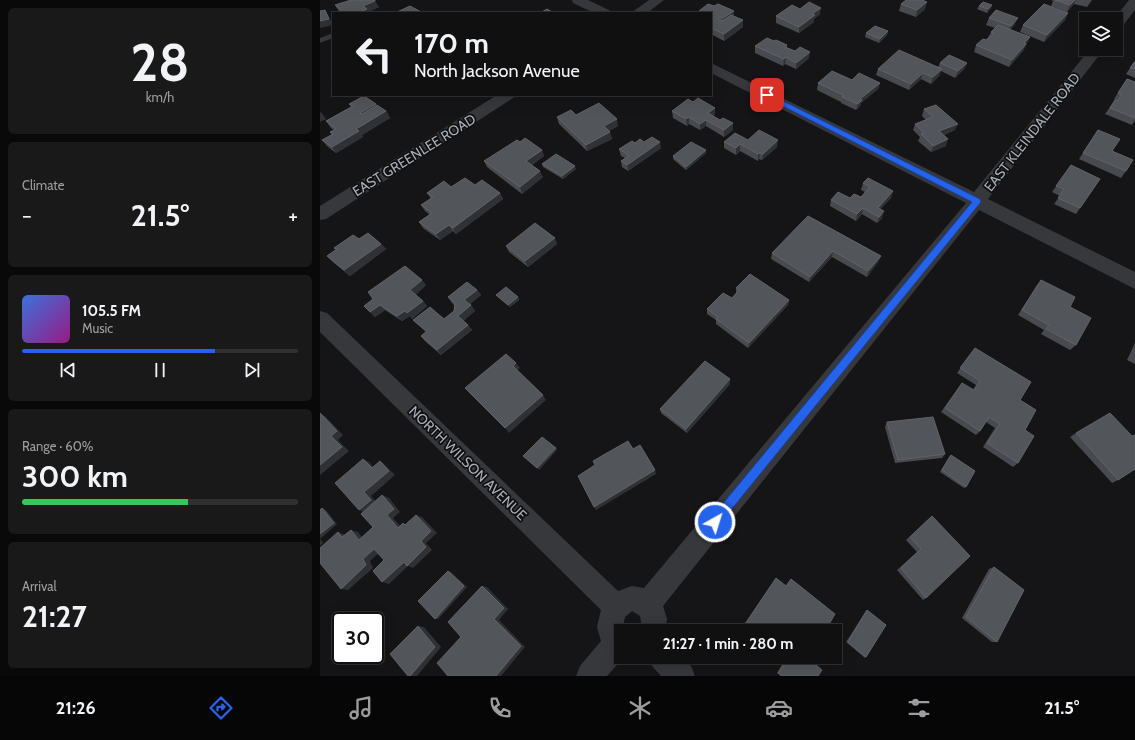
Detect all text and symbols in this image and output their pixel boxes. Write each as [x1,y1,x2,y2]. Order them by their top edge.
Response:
map controls [1079,12,1123,56]
button: layers [1079,12,1123,56]
text: 170 m [414,26,489,60]
icon: left [348,28,400,80]
text: 28 [131,31,189,94]
text: North Jackson Avenue [414,60,580,82]
street label: EAST KLEINDALE ROAD [980,69,1084,195]
pin [750,78,784,112]
icon: arrive [756,84,778,106]
text: km/h [146,89,174,105]
street label: EAST GREENLEE ROAD [349,110,479,200]
text: Climate [22,177,64,193]
text: 21.5° [131,197,189,234]
text: − [22,202,32,229]
text: + [288,202,298,229]
text: 105.5 FM [82,302,141,320]
text: Music [82,320,113,336]
icon: previous [57,359,79,381]
icon: pause [149,359,171,381]
icon: next [241,359,263,381]
street label: NORTH WILSON AVENUE [405,402,531,524]
text: Range · 60% [22,438,94,454]
text: 300 km [22,458,128,495]
position arrow [694,501,736,543]
text: Arrival [22,578,57,594]
text: 21:27 [22,598,87,635]
speed limit sign: 30 [332,612,384,664]
text: 21:27 · 1 min · 280 m [663,635,793,653]
icon: directions [207,694,235,722]
icon: music [347,694,375,722]
icon: phone [486,694,514,722]
icon: climate [626,694,654,722]
icon: car [765,694,793,722]
icon: filters [905,694,933,722]
text: 21:26 [56,697,96,719]
text: 21.5° [1044,697,1079,719]

